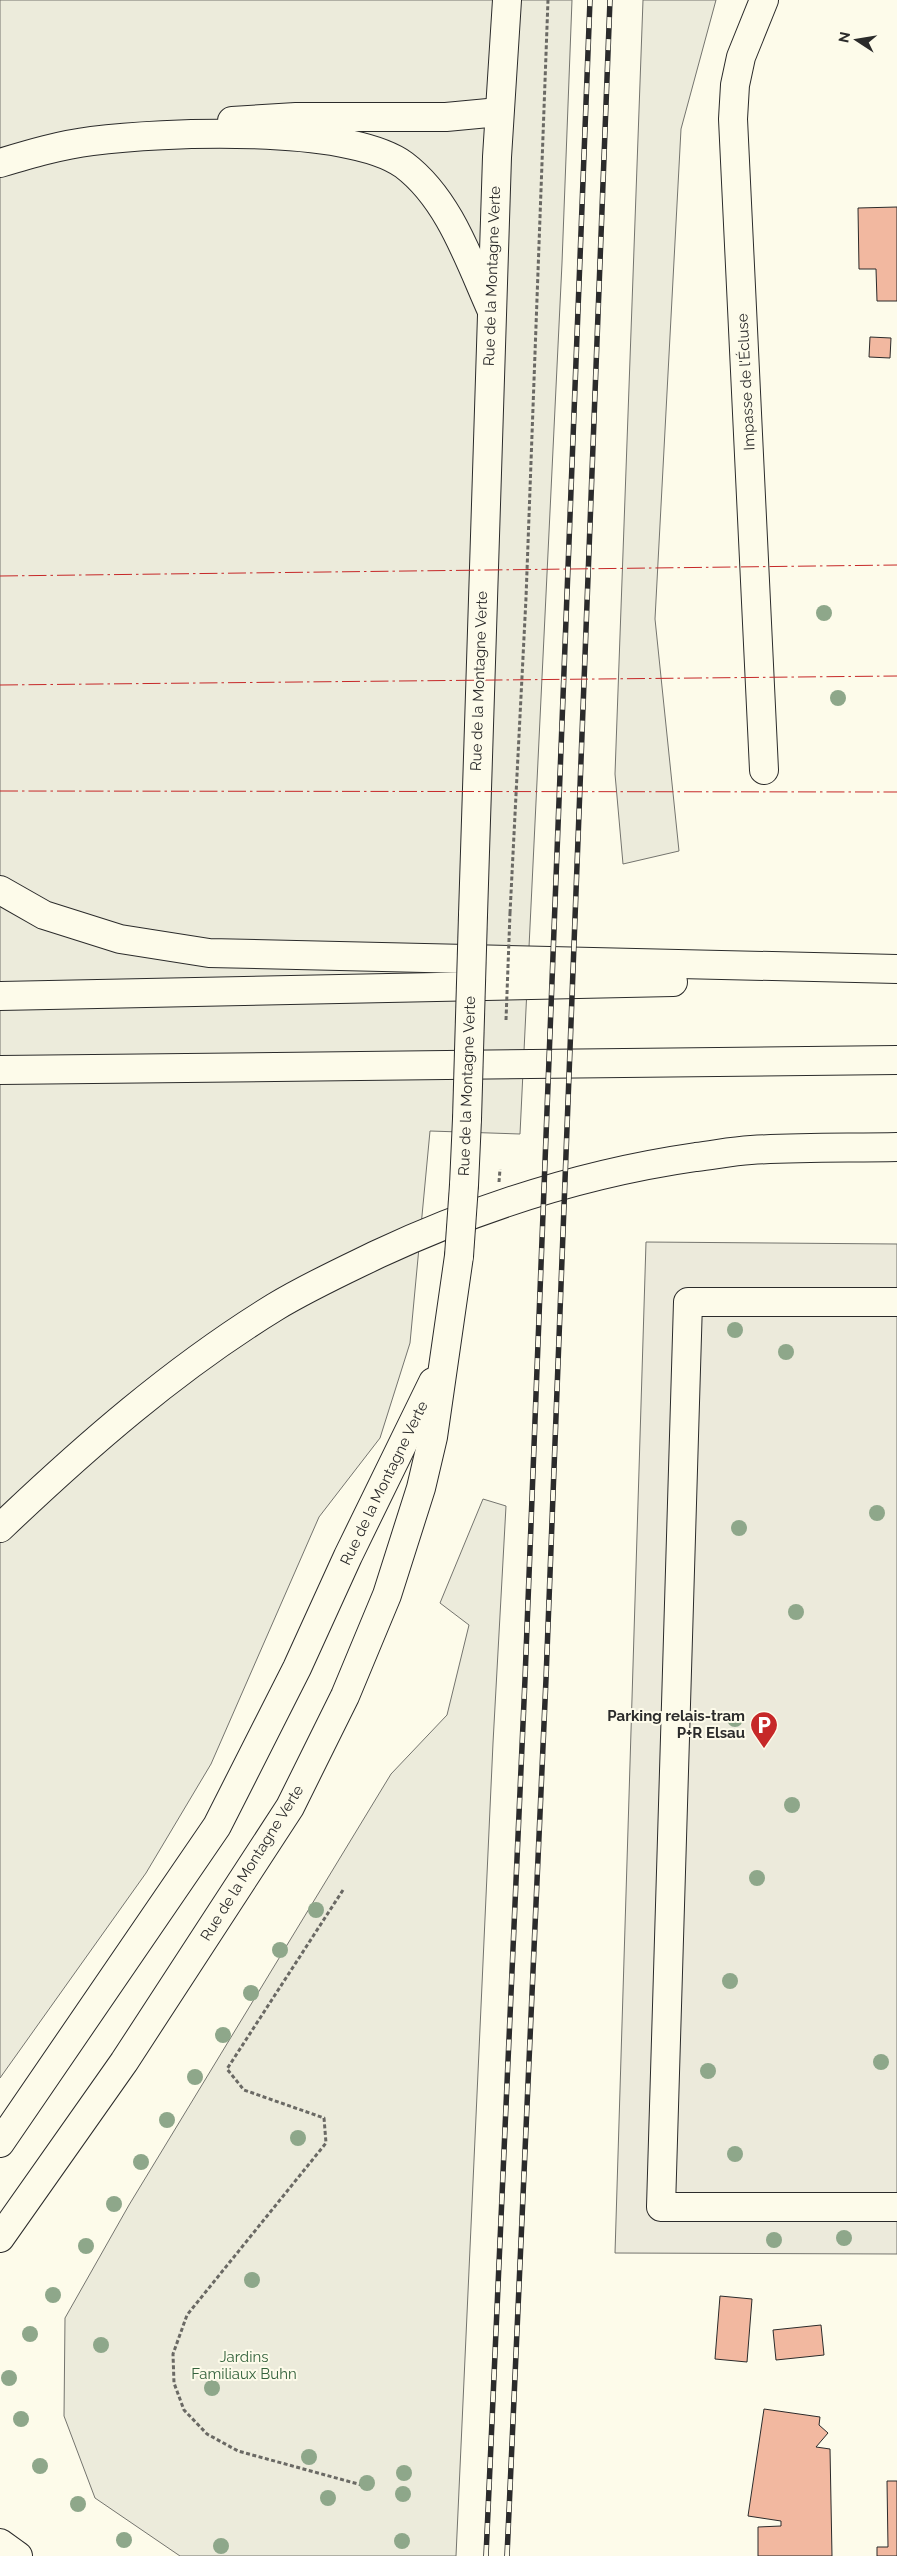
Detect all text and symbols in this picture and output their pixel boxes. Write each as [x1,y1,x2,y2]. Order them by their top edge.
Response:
north arrow [832,15,882,65]
text: N [835,30,853,44]
street label: Rue de la Montagne Verte [480,185,504,366]
street label: Impasse de l'Écluse [733,313,759,451]
street label: Rue de la Montagne Verte [467,590,491,771]
street label: Rue de la Montagne Verte [455,995,479,1176]
street label: Rue de la Montagne Verte [336,1398,432,1568]
place label: Parking relais-tram P+R Elsau [607,1707,745,1742]
parking icon: Parking relais-tram P+R Elsau [749,1710,779,1749]
street label: Rue de la Montagne Verte [197,1782,307,1944]
park label: Jardins Familiaux Buhn [191,2348,297,2383]

